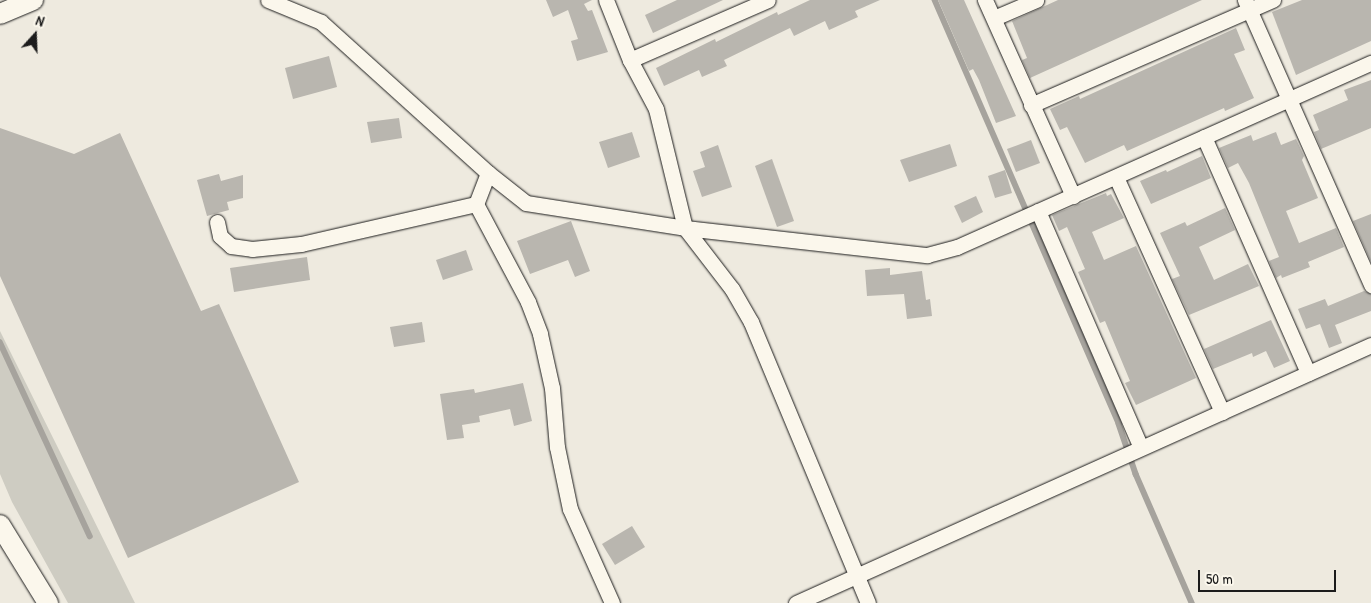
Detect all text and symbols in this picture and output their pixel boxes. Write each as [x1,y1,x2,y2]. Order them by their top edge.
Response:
north arrow [10,10,60,60]
text: N [34,10,47,31]
scale bar [1201,560,1338,592]
text: 50 m [1206,568,1233,589]

